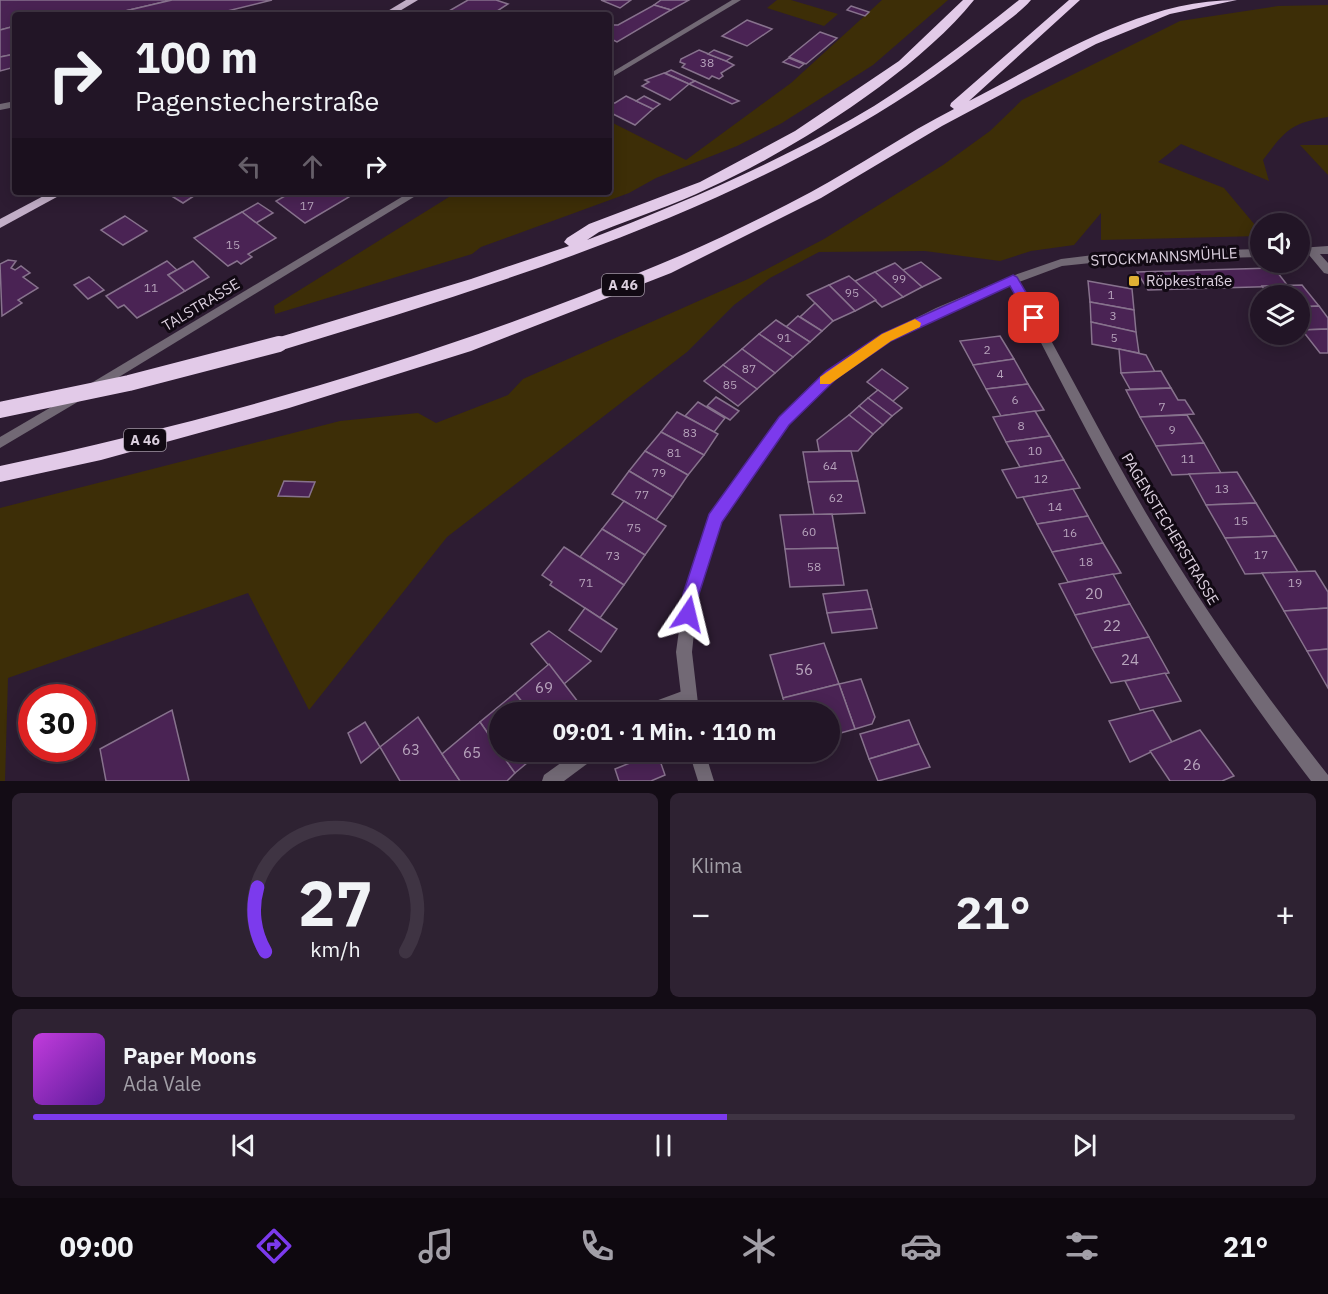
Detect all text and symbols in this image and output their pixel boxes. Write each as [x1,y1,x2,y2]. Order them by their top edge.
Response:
text: 100 m [135,30,258,85]
icon: right [36,36,114,114]
house number: 38 [700,55,714,70]
text: Pagenstecherstraße [135,83,379,118]
icon: left [233,150,266,183]
icon: ahead [296,150,329,183]
icon: right [359,150,392,183]
house number: 17 [300,198,314,213]
map controls [1250,213,1310,345]
button: sound [1250,213,1310,273]
house number: 15 [226,237,240,252]
street label: STOCKMANNSMÜHLE [1090,243,1238,270]
house number: 99 [892,271,906,286]
place label: Röpkestraße [1146,271,1232,290]
street label: TALSTRASSE [159,274,243,335]
road number: A 46 [602,274,644,296]
marker: Röpkestraße [1127,274,1141,288]
house number: 11 [144,280,158,295]
house number: 95 [845,285,859,300]
button: layers [1250,285,1310,345]
house number: 1 [1107,287,1115,302]
pin [1008,292,1059,343]
icon: arrive [1017,301,1050,334]
house number: 3 [1109,308,1117,323]
house number: 91 [777,330,791,345]
house number: 5 [1110,330,1118,345]
house number: 2 [983,342,991,357]
house number: 87 [742,361,756,376]
house number: 4 [996,366,1004,381]
house number: 85 [723,377,737,392]
house number: 6 [1011,392,1019,407]
house number: 7 [1158,399,1166,414]
house number: 8 [1017,418,1025,433]
house number: 9 [1168,422,1176,437]
house number: 83 [683,425,697,440]
road number: A 46 [124,429,166,451]
house number: 10 [1028,443,1042,458]
house number: 81 [667,445,681,460]
street label: PAGENSTECHERSTRASSE [1117,449,1223,608]
house number: 11 [1181,451,1195,466]
house number: 64 [823,458,837,473]
house number: 79 [652,465,666,480]
house number: 12 [1034,471,1048,486]
house number: 13 [1215,481,1229,496]
house number: 77 [635,487,649,502]
house number: 62 [829,490,843,505]
house number: 14 [1048,499,1062,514]
house number: 15 [1234,513,1248,528]
house number: 75 [627,520,641,535]
house number: 60 [802,524,816,539]
house number: 16 [1063,525,1077,540]
house number: 17 [1254,547,1268,562]
house number: 73 [606,548,620,563]
house number: 18 [1079,554,1093,569]
house number: 58 [807,559,821,574]
house number: 71 [579,575,593,590]
house number: 19 [1288,575,1302,590]
position arrow [656,582,720,646]
house number: 20 [1085,584,1103,603]
house number: 22 [1103,616,1121,635]
house number: 24 [1121,650,1139,669]
house number: 56 [795,660,813,679]
house number: 69 [535,678,553,697]
speed limit sign: 30 [18,684,96,762]
text: 09:01 · 1 Min. · 110 m [553,717,776,746]
house number: 63 [402,740,420,759]
house number: 65 [463,743,481,762]
house number: 26 [1183,755,1201,774]
text: Klima [691,852,742,879]
text: 27 [298,862,372,943]
text: 21° [955,883,1031,941]
text: − [691,892,711,935]
text: + [1275,892,1295,935]
text: km/h [310,935,360,963]
text: Paper Moons [123,1041,256,1070]
text: Ada Vale [123,1070,202,1097]
icon: previous [227,1129,260,1162]
icon: pause [647,1129,680,1162]
icon: next [1068,1129,1101,1162]
icon: directions [253,1225,295,1267]
icon: music [415,1225,457,1267]
icon: phone [576,1225,618,1267]
icon: climate [738,1225,780,1267]
icon: car [900,1225,942,1267]
icon: filters [1061,1225,1103,1267]
text: 09:00 [60,1229,134,1264]
text: 21° [1223,1229,1268,1264]

